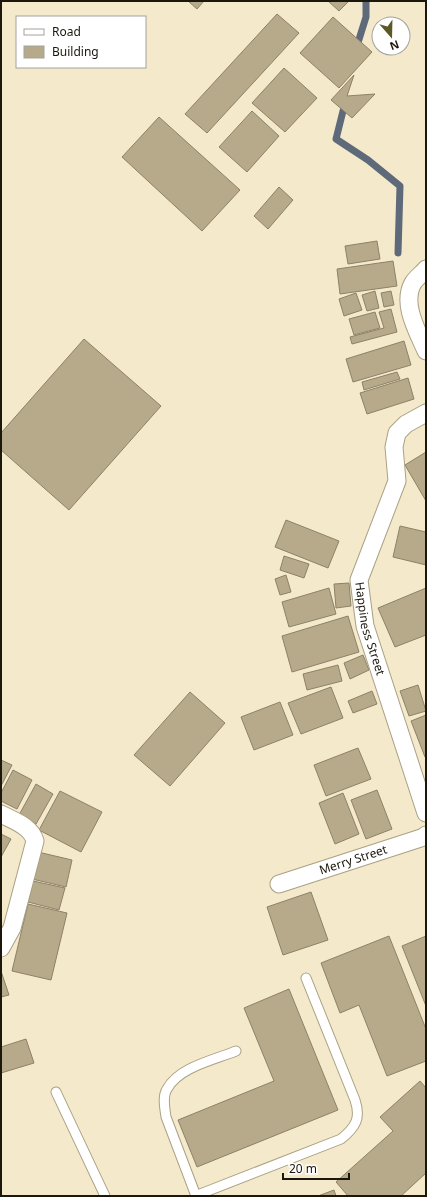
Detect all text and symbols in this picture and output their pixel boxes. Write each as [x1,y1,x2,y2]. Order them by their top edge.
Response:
legend [16,16,146,68]
north arrow [371,16,411,56]
text: Road [52,23,81,40]
text: N [388,37,401,54]
text: Building [52,43,99,60]
street label: Happiness Street [351,581,390,678]
street label: Merry Street [317,840,390,878]
scale bar [283,1155,349,1181]
text: 20 m [289,1160,317,1177]

